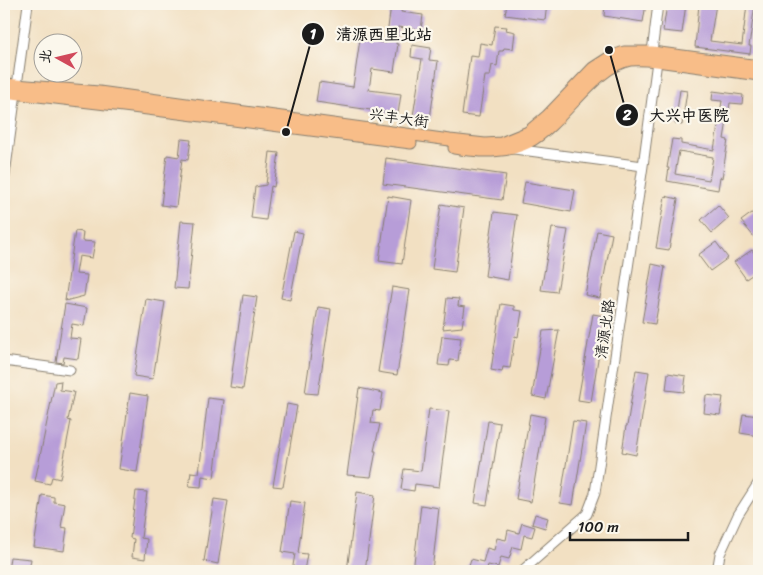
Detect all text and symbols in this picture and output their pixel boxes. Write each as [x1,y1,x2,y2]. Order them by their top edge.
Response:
callout: 清源西里北站 [301,19,442,50]
text: 清源西里北站 [336,20,432,49]
text: 1 [310,21,317,47]
north arrow [32,32,82,82]
text: 北 [32,48,59,65]
callout: 大兴中医院 [614,99,739,130]
street label: 兴丰大街 [367,101,431,135]
text: 大兴中医院 [649,101,729,130]
text: 2 [622,102,632,128]
street label: 清源北路 [588,297,622,361]
scale bar [570,510,688,542]
text: 100 m [578,514,619,540]

